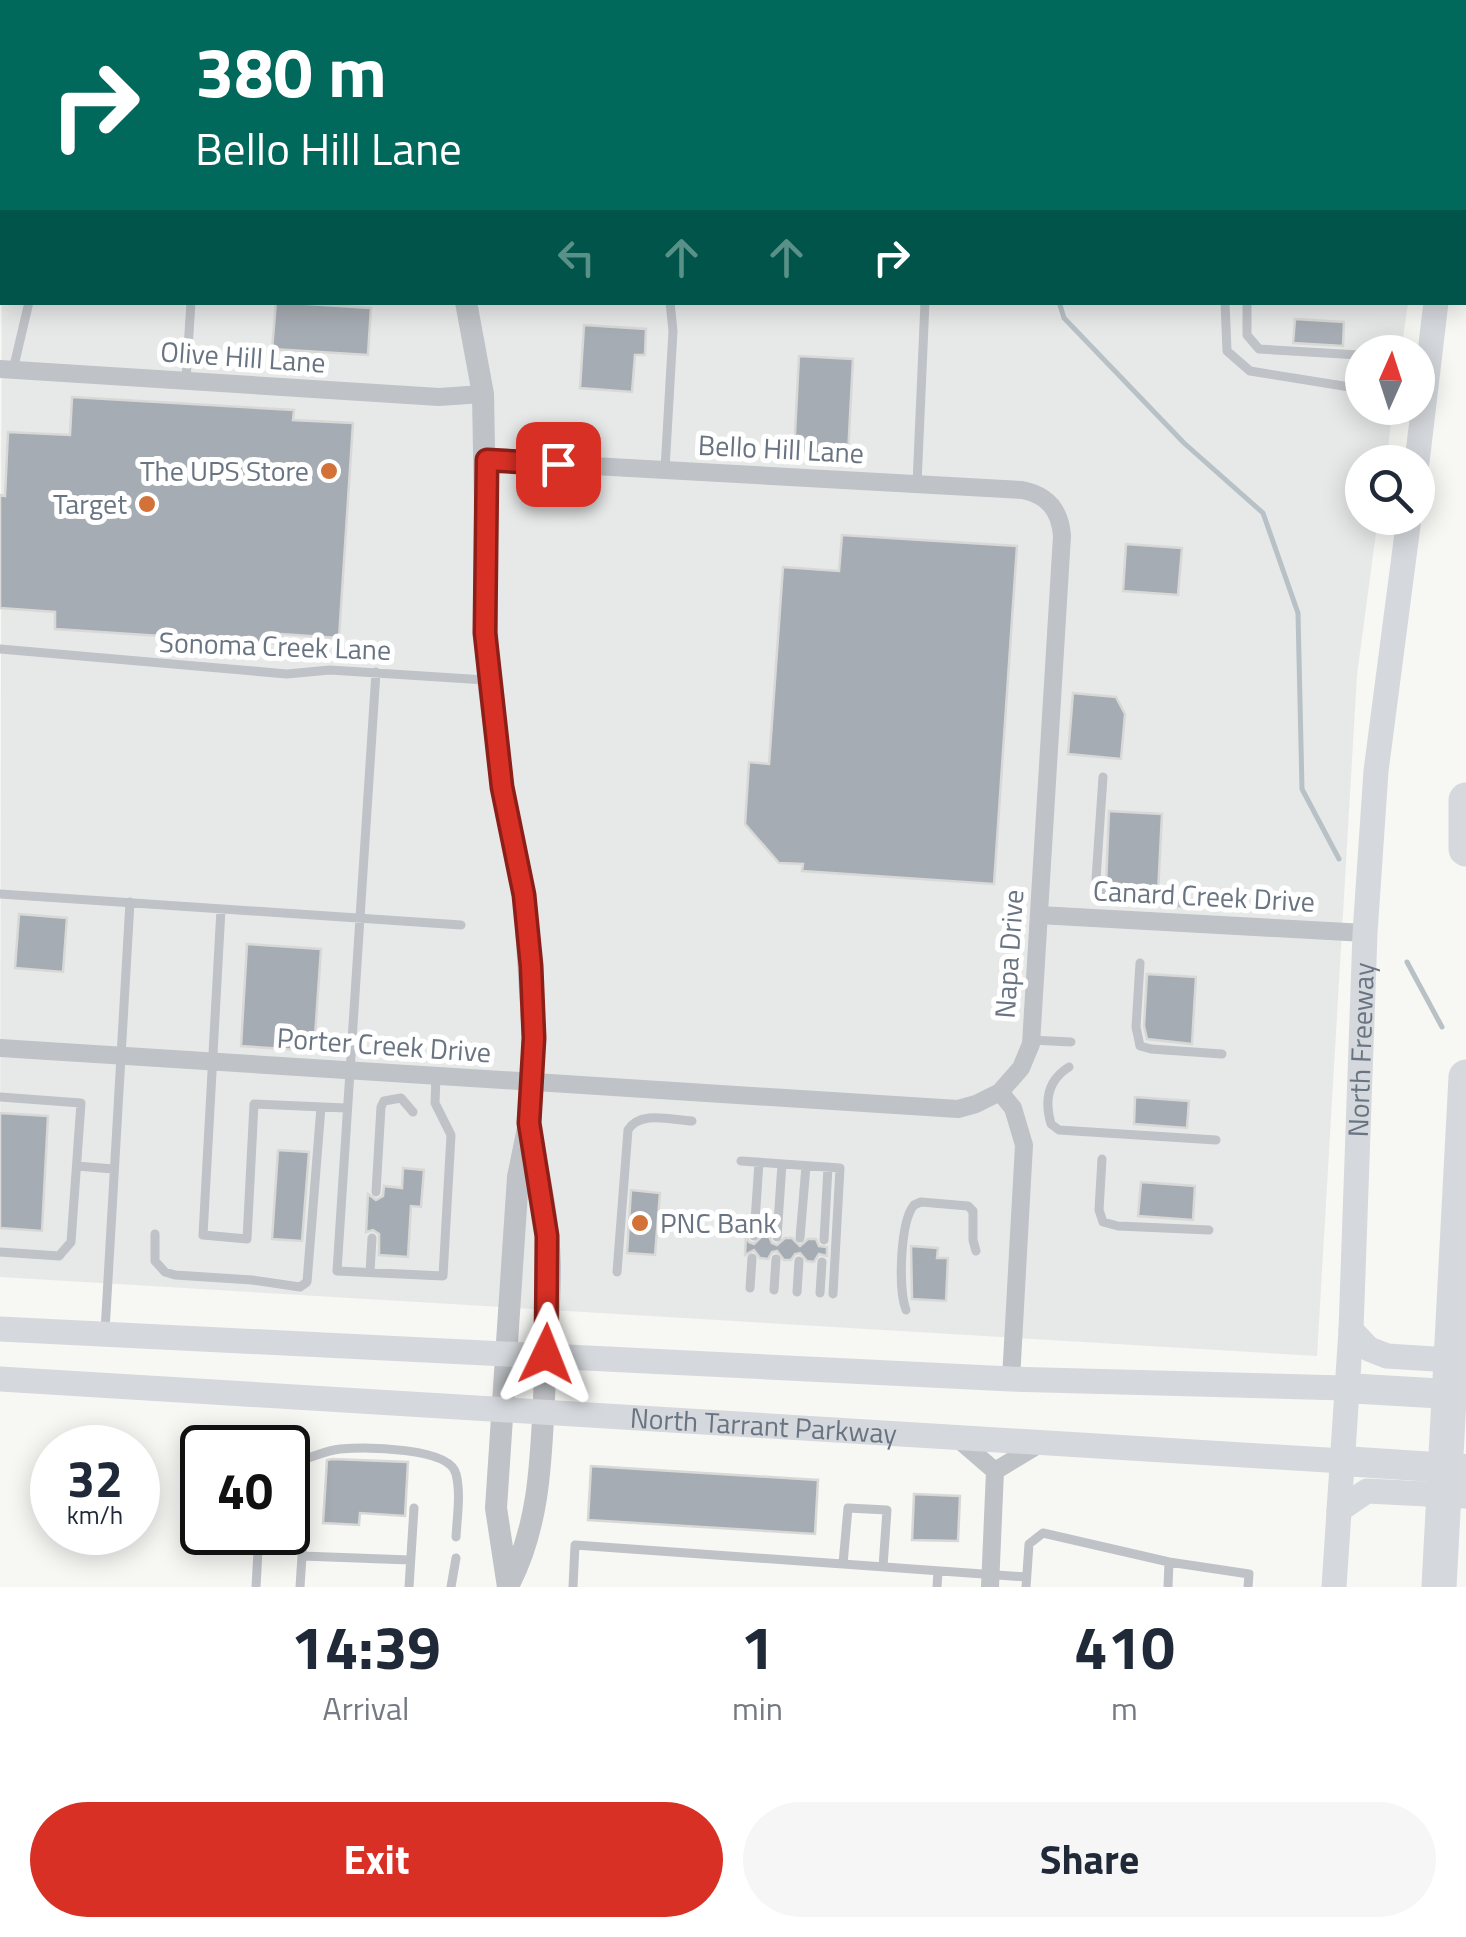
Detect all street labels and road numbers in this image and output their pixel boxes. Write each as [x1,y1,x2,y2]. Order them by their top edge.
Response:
street label: Olive Hill Lane [159,329,327,384]
street label: Bello Hill Lane [697,423,865,474]
street label: Sonoma Creek Lane [158,620,392,671]
street label: Canard Creek Drive [1092,868,1316,923]
street label: Napa Drive [983,888,1034,1020]
street label: North Freeway [1336,962,1385,1138]
street label: Porter Creek Drive [276,1016,492,1073]
street label: North Tarrant Parkway [629,1396,898,1455]

